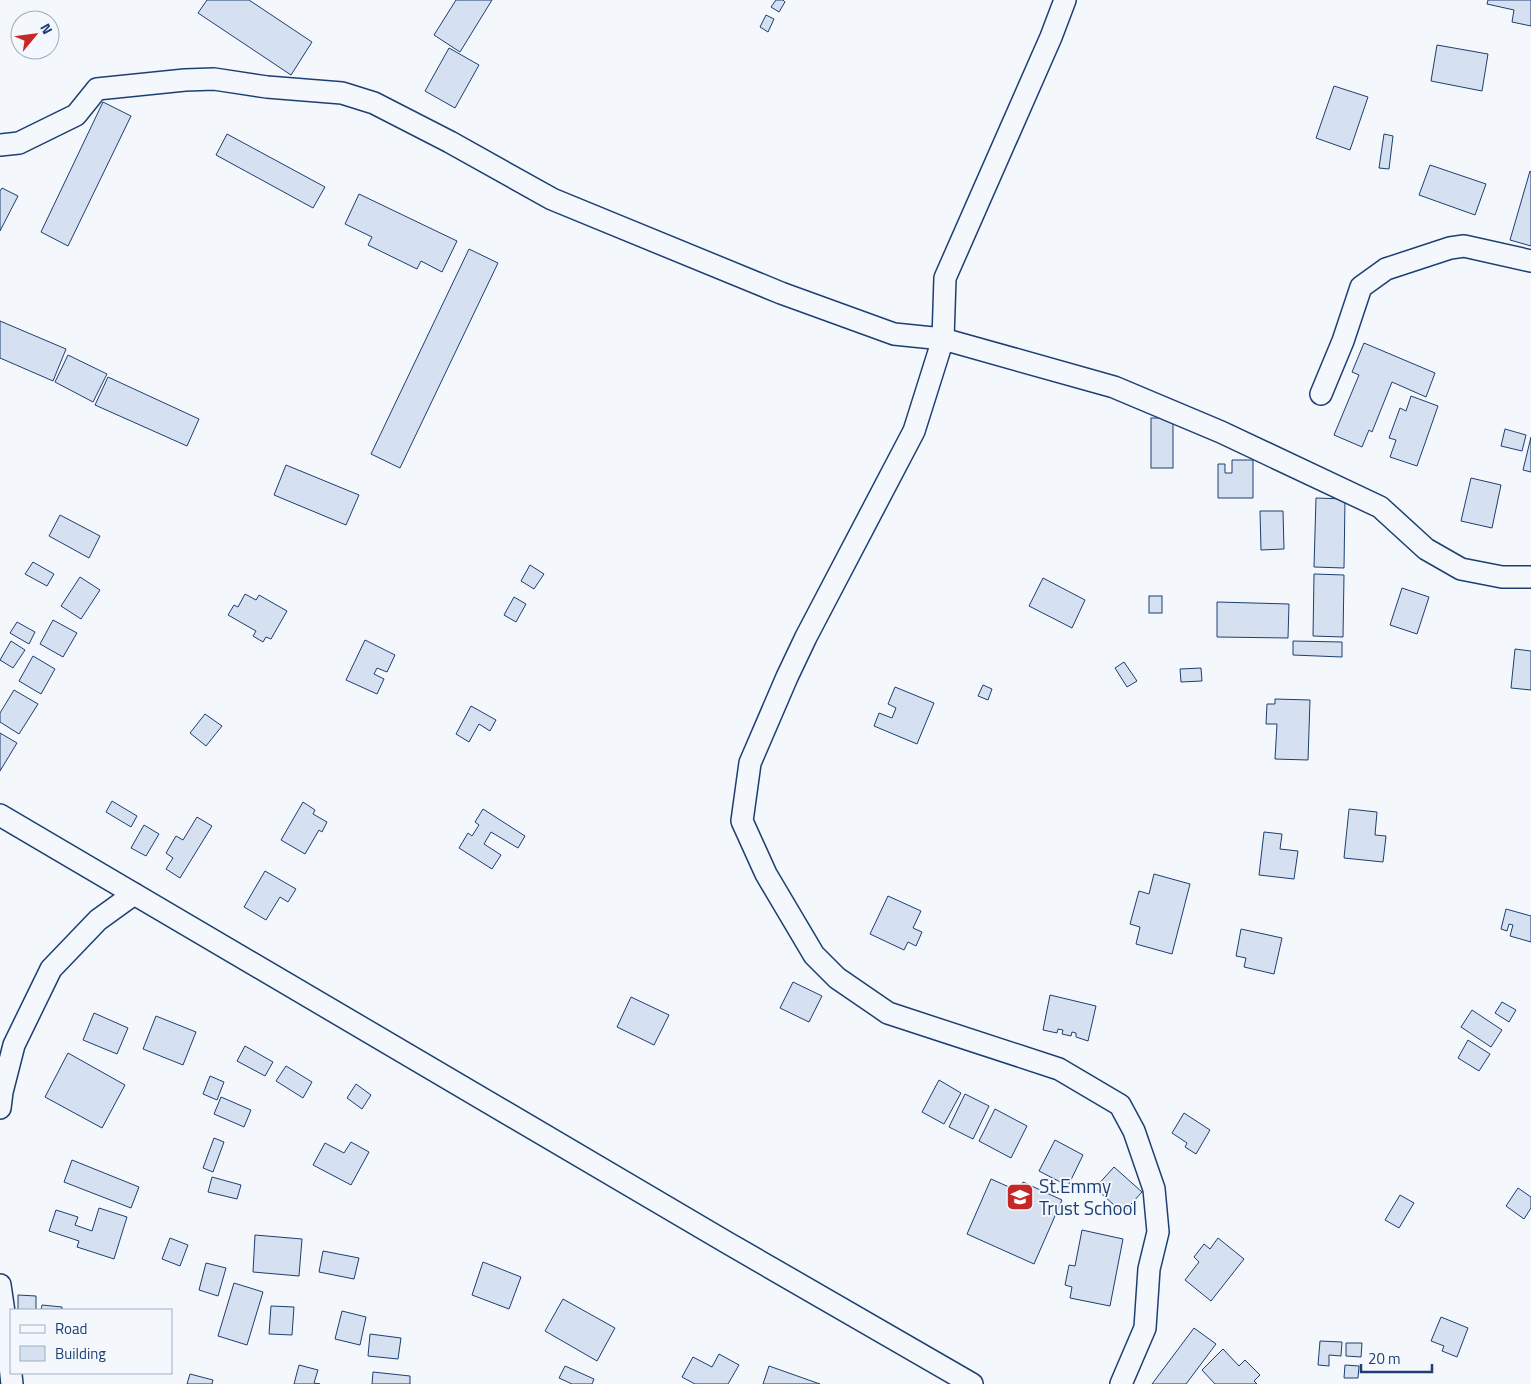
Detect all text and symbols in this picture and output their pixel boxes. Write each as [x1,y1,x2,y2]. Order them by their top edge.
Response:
north arrow [10,10,60,60]
text: N [35,19,58,38]
place label: St.Emmy Trust School [1039,1171,1137,1222]
school or university icon: St.Emmy Trust School [1005,1182,1035,1212]
legend [10,1309,172,1374]
text: Road [55,1317,87,1340]
text: Building [55,1342,106,1365]
scale bar [1361,1342,1432,1374]
text: 20 m [1368,1347,1401,1370]

